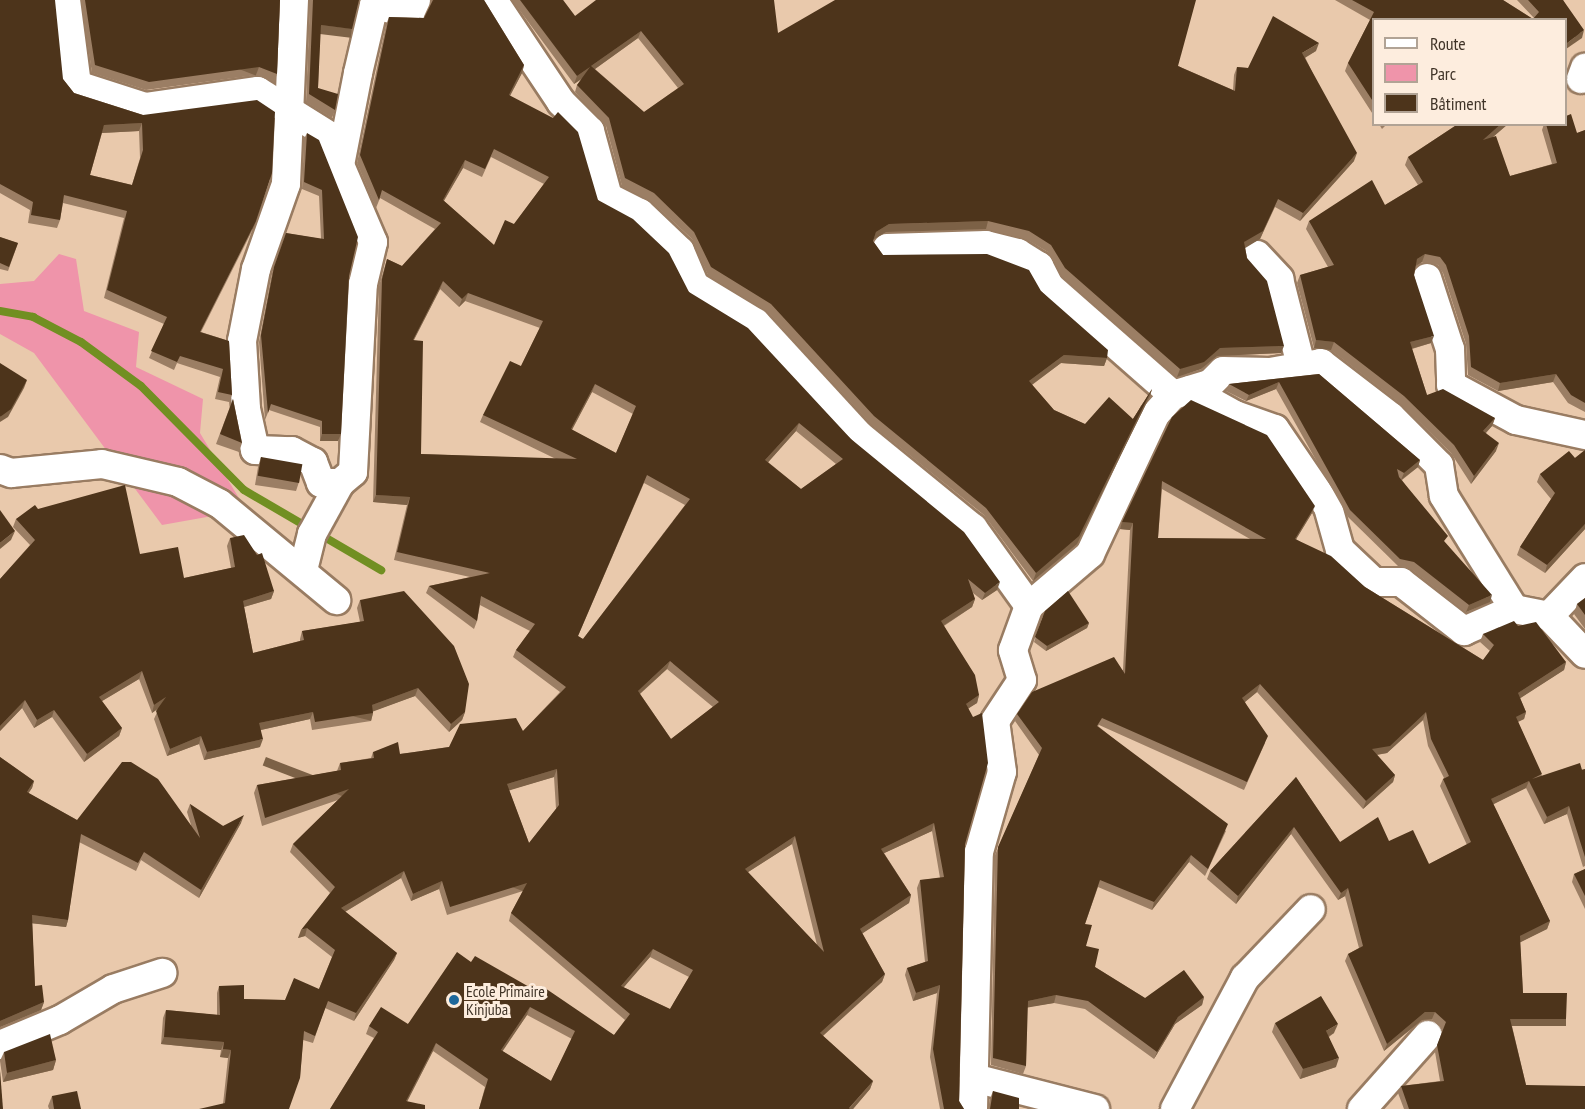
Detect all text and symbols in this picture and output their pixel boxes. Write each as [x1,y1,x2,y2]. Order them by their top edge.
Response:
legend [1372,18,1567,126]
text: Route [1430,32,1466,55]
text: Parc [1430,62,1456,85]
text: Bâtiment [1430,92,1487,115]
place label: Ecole Primaire Kinjuba [466,981,545,1019]
marker: Ecole Primaire Kinjuba [447,993,461,1007]

